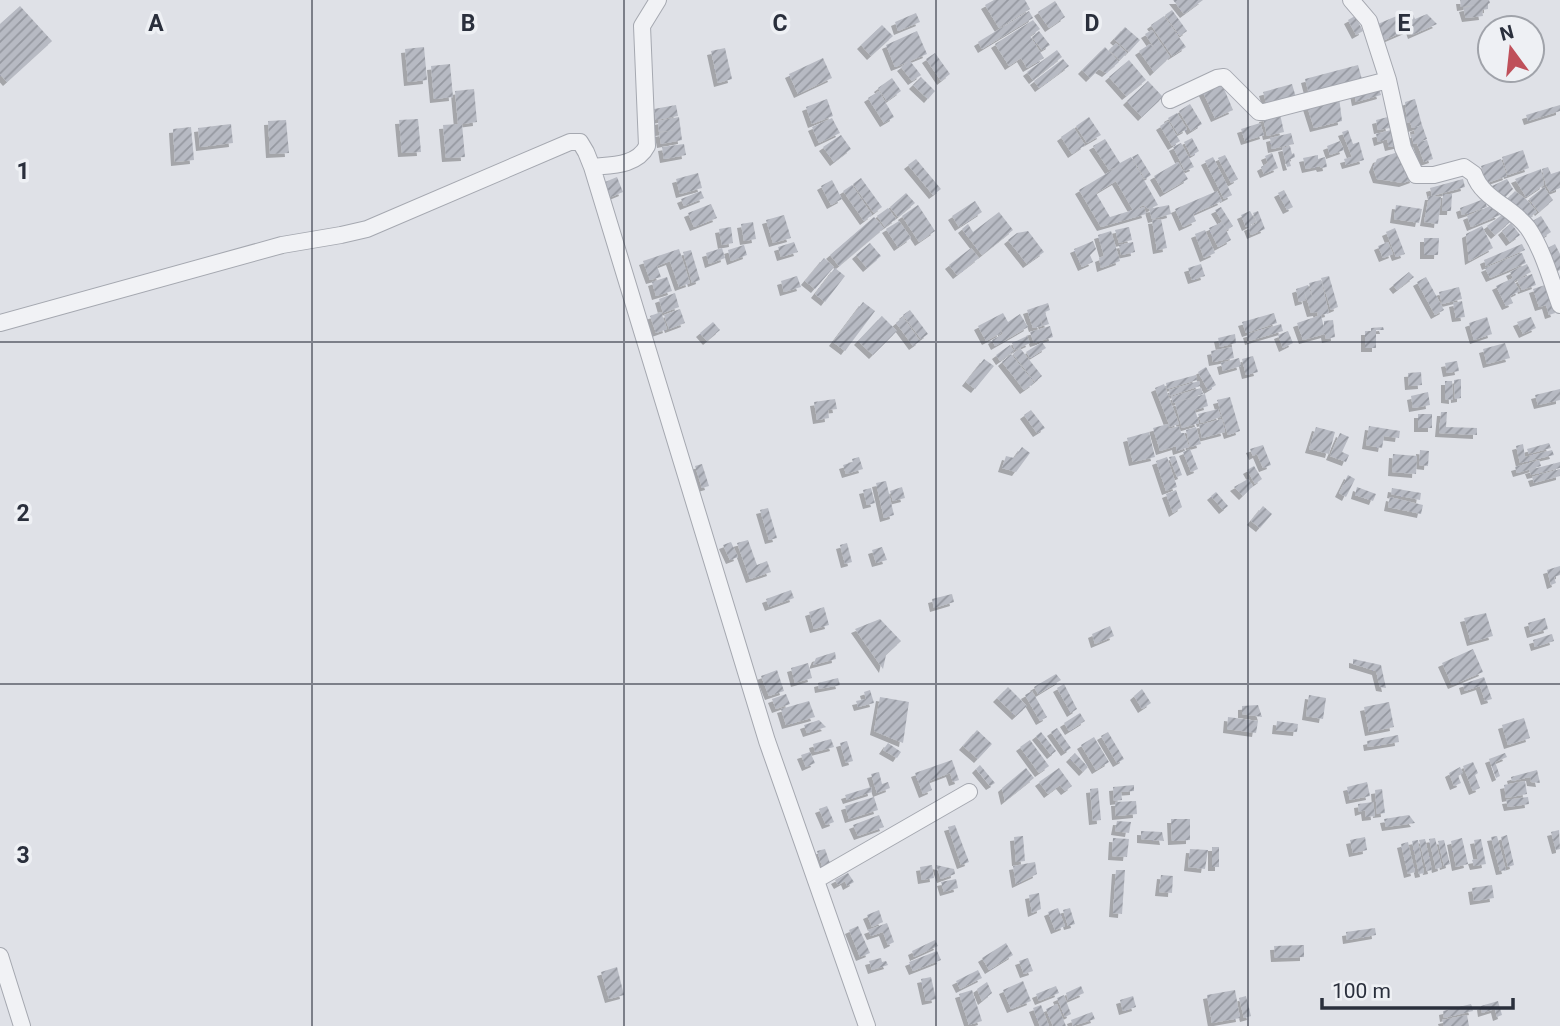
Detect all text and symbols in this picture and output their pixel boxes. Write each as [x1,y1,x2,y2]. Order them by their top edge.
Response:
text: A [148,10,164,37]
text: B [461,10,475,37]
text: C [772,10,788,37]
text: D [1085,10,1099,37]
text: E [1398,10,1411,37]
north arrow [1476,14,1546,84]
text: N [1497,20,1516,46]
text: 1 [16,158,30,185]
text: 2 [16,500,30,527]
text: 3 [16,842,30,869]
scale bar [1322,967,1513,1011]
text: 100 m [1332,979,1391,1003]

